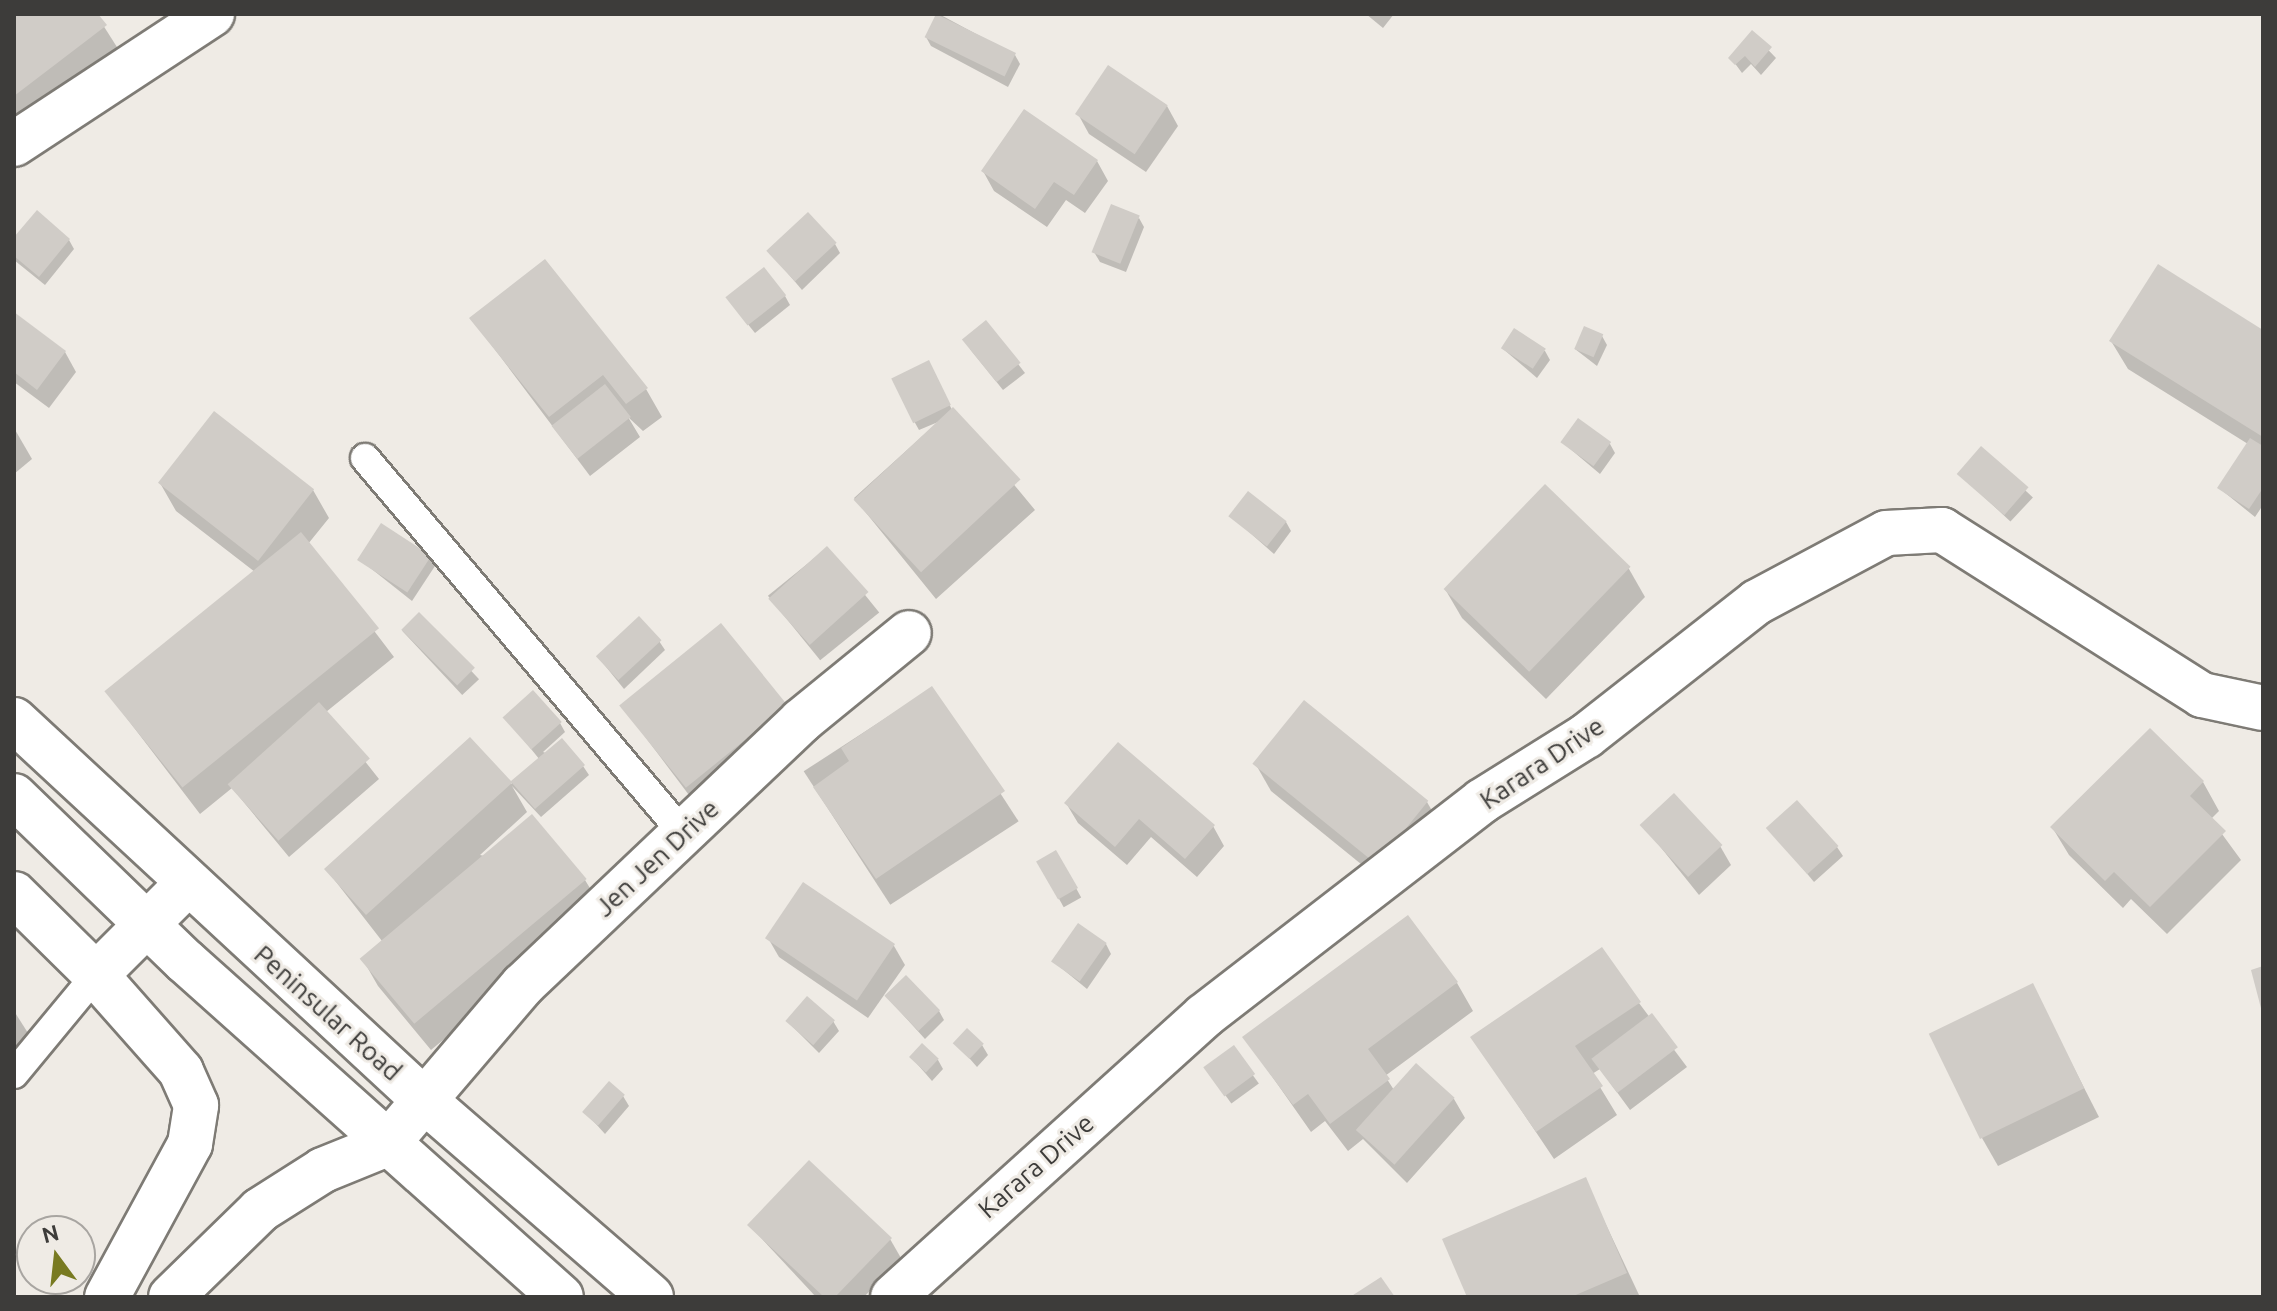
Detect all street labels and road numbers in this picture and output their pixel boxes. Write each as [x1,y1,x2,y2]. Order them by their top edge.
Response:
street label: Karara Drive [1474,710,1610,816]
street label: Jen Jen Drive [589,793,725,923]
street label: Peninsular Road [248,939,408,1087]
street label: Karara Drive [972,1107,1100,1225]

